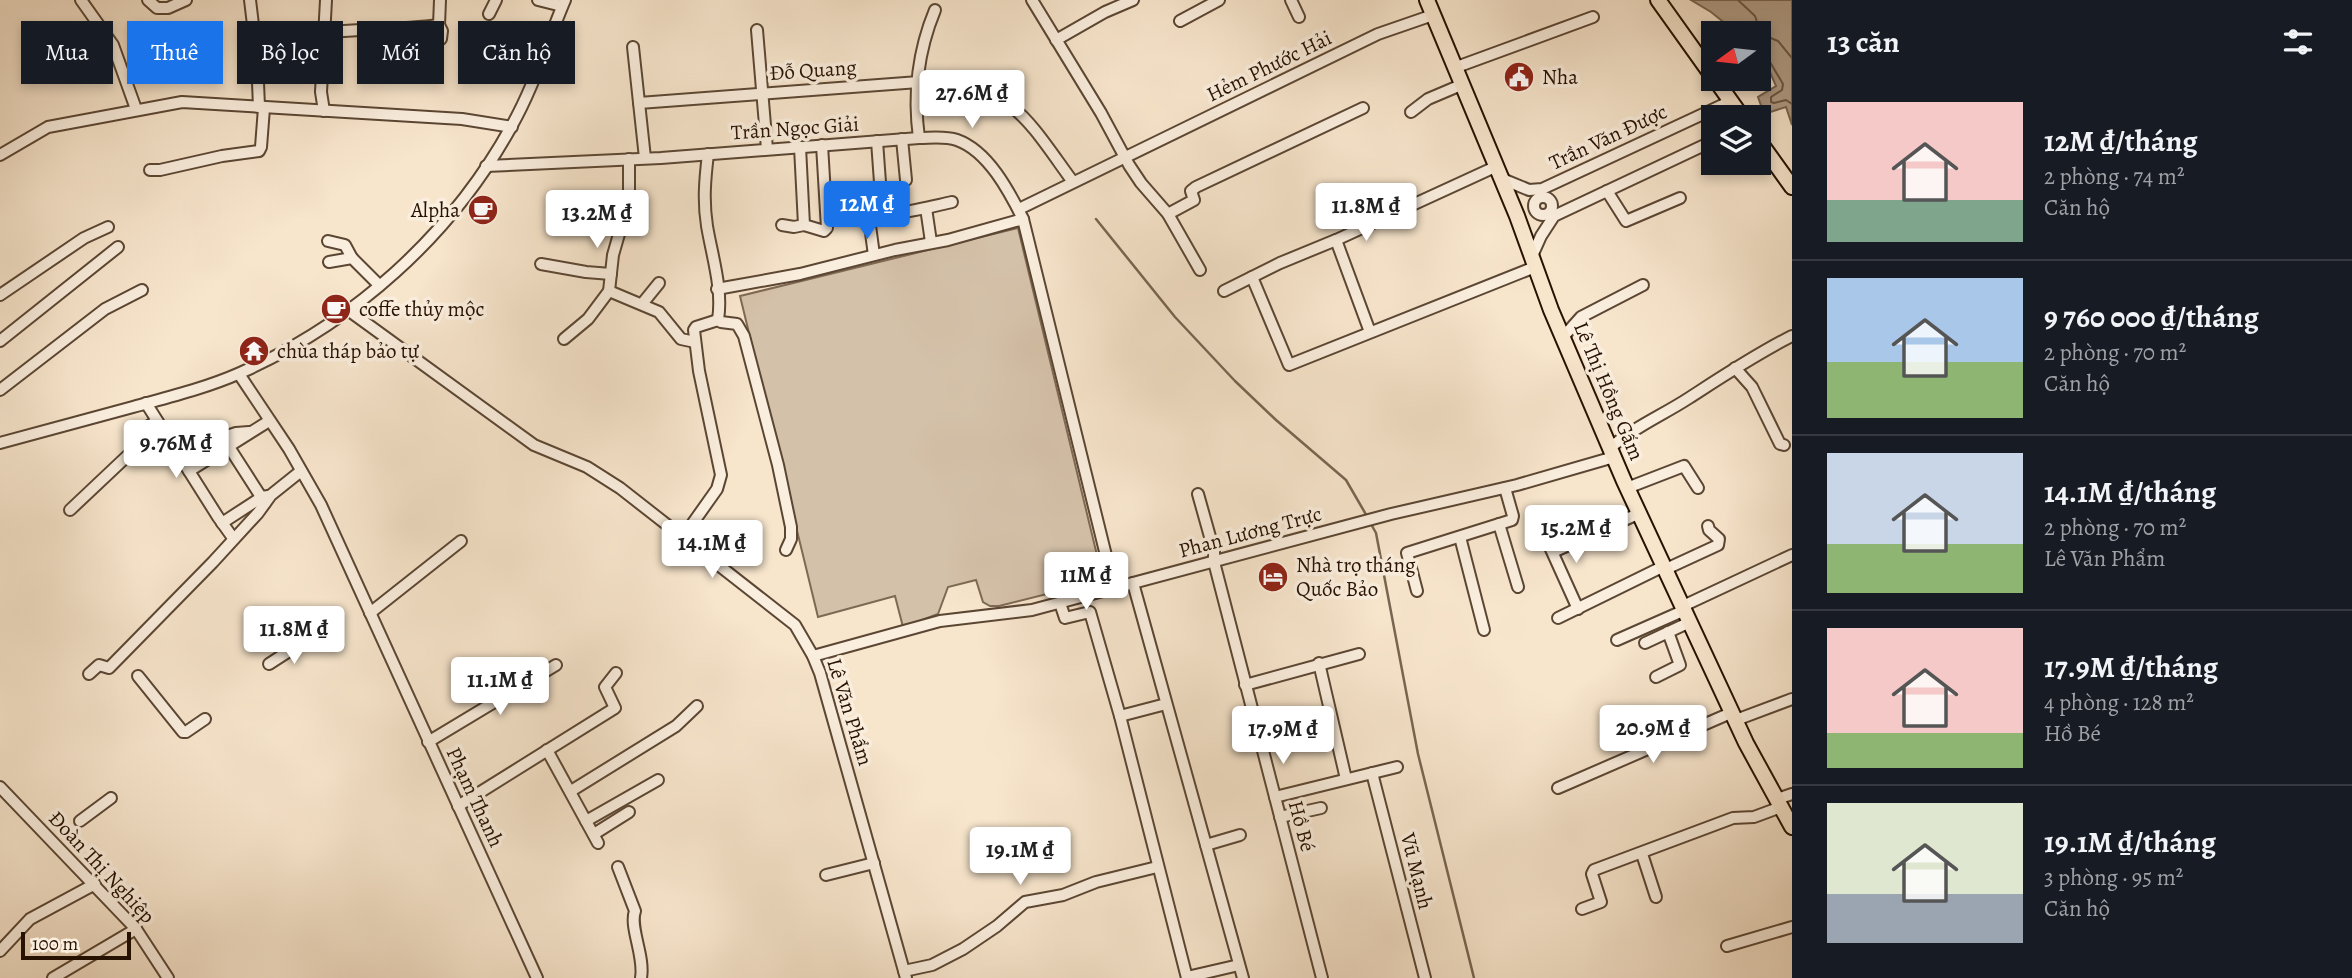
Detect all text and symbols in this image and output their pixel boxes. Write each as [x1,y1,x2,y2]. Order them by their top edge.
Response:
chip: Mua [21,21,113,84]
chip: Thuê [127,21,223,84]
chip: Bộ lọc [237,21,343,84]
chip: Mới [357,21,444,84]
chip: Căn hộ [458,21,575,84]
north arrow [1701,21,1771,91]
map controls [1701,21,1771,175]
text: 13 căn [1827,22,1900,62]
icon: filters [2279,23,2317,61]
street label: Hẻm Phước Hải [1202,24,1336,108]
street label: Đỗ Quang [768,53,858,87]
public building icon: Nha [1502,60,1536,94]
place label: Nha [1542,63,1578,91]
pin: 27.6M ₫ [907,71,1037,130]
text: 27.6M ₫ [935,77,1009,108]
street label: Trần Văn Được [1545,97,1672,177]
button: layers [1701,105,1771,175]
street label: Trần Ngọc Giải [730,110,860,146]
text: 12M ₫/tháng [2044,121,2198,161]
icon: home [1883,130,1967,214]
text: 2 phòng · 74 m² [2044,161,2184,192]
pin: 12M ₫ [818,182,916,241]
pin: 11.8M ₫ [1301,184,1431,243]
text: 12M ₫ [840,188,894,219]
pin: 13.2M ₫ [532,190,662,250]
text: 11.8M ₫ [1332,190,1400,221]
text: Căn hộ [2044,192,2110,223]
cafe icon: Alpha [466,193,500,227]
place label: Alpha [410,196,460,224]
text: 13.2M ₫ [562,197,632,228]
cafe icon: coffe thủy mộc [319,292,353,326]
place label: coffe thủy mộc [359,295,484,323]
text: 9 760 000 ₫/tháng [2044,297,2259,337]
icon: home [1883,306,1967,390]
street label: Lê Thị Hồng Gấm [1567,317,1651,465]
temple icon: chùa tháp bảo tự [237,334,271,368]
place label: chùa tháp bảo tự [277,337,420,365]
text: 2 phòng · 70 m² [2044,337,2186,368]
text: Căn hộ [2044,368,2110,399]
pin: 9.76M ₫ [111,420,241,480]
text: 9.76M ₫ [140,427,212,458]
text: 14.1M ₫/tháng [2044,472,2216,512]
icon: home [1883,481,1967,565]
street label: Phan Lương Trực [1175,499,1325,565]
pin: 15.2M ₫ [1511,505,1641,565]
text: 15.2M ₫ [1541,512,1611,543]
text: 2 phòng · 70 m² [2044,512,2186,543]
pin: 14.1M ₫ [647,520,777,580]
text: 14.1M ₫ [678,527,746,558]
text: Lê Văn Phẩm [2044,543,2165,574]
place label: Nhà trọ tháng Quốc Bảo [1296,551,1416,603]
pin: 11M ₫ [1037,552,1135,612]
text: 11M ₫ [1060,559,1112,590]
hotel icon: Nhà trọ tháng Quốc Bảo [1256,560,1290,594]
pin: 11.8M ₫ [229,606,359,666]
text: 11.8M ₫ [260,613,328,644]
text: 17.9M ₫/tháng [2044,647,2218,687]
street label: Lê Văn Phẩm [820,655,880,769]
icon: home [1883,656,1967,740]
pin: 11.1M ₫ [435,658,565,717]
text: 11.1M ₫ [467,664,533,695]
text: 4 phòng · 128 m² [2044,687,2194,718]
pin: 17.9M ₫ [1218,706,1348,766]
pin: 20.9M ₫ [1588,706,1718,765]
text: 20.9M ₫ [1616,712,1690,743]
text: 17.9M ₫ [1248,713,1318,744]
text: Hồ Bé [2044,718,2101,749]
street label: Phạm Thanh [440,742,510,852]
street label: Hồ Bé [1282,797,1322,855]
street label: Đoàn Thị Nghiệp [42,805,162,929]
text: 19.1M ₫/tháng [2044,822,2216,862]
pin: 19.1M ₫ [955,828,1085,887]
street label: Vũ Mạnh [1394,829,1440,912]
icon: home [1883,831,1967,915]
text: 19.1M ₫ [986,834,1054,865]
text: 3 phòng · 95 m² [2044,862,2183,893]
text: Căn hộ [2044,893,2110,924]
scale bar [21,929,131,961]
text: 100 m [32,931,78,957]

